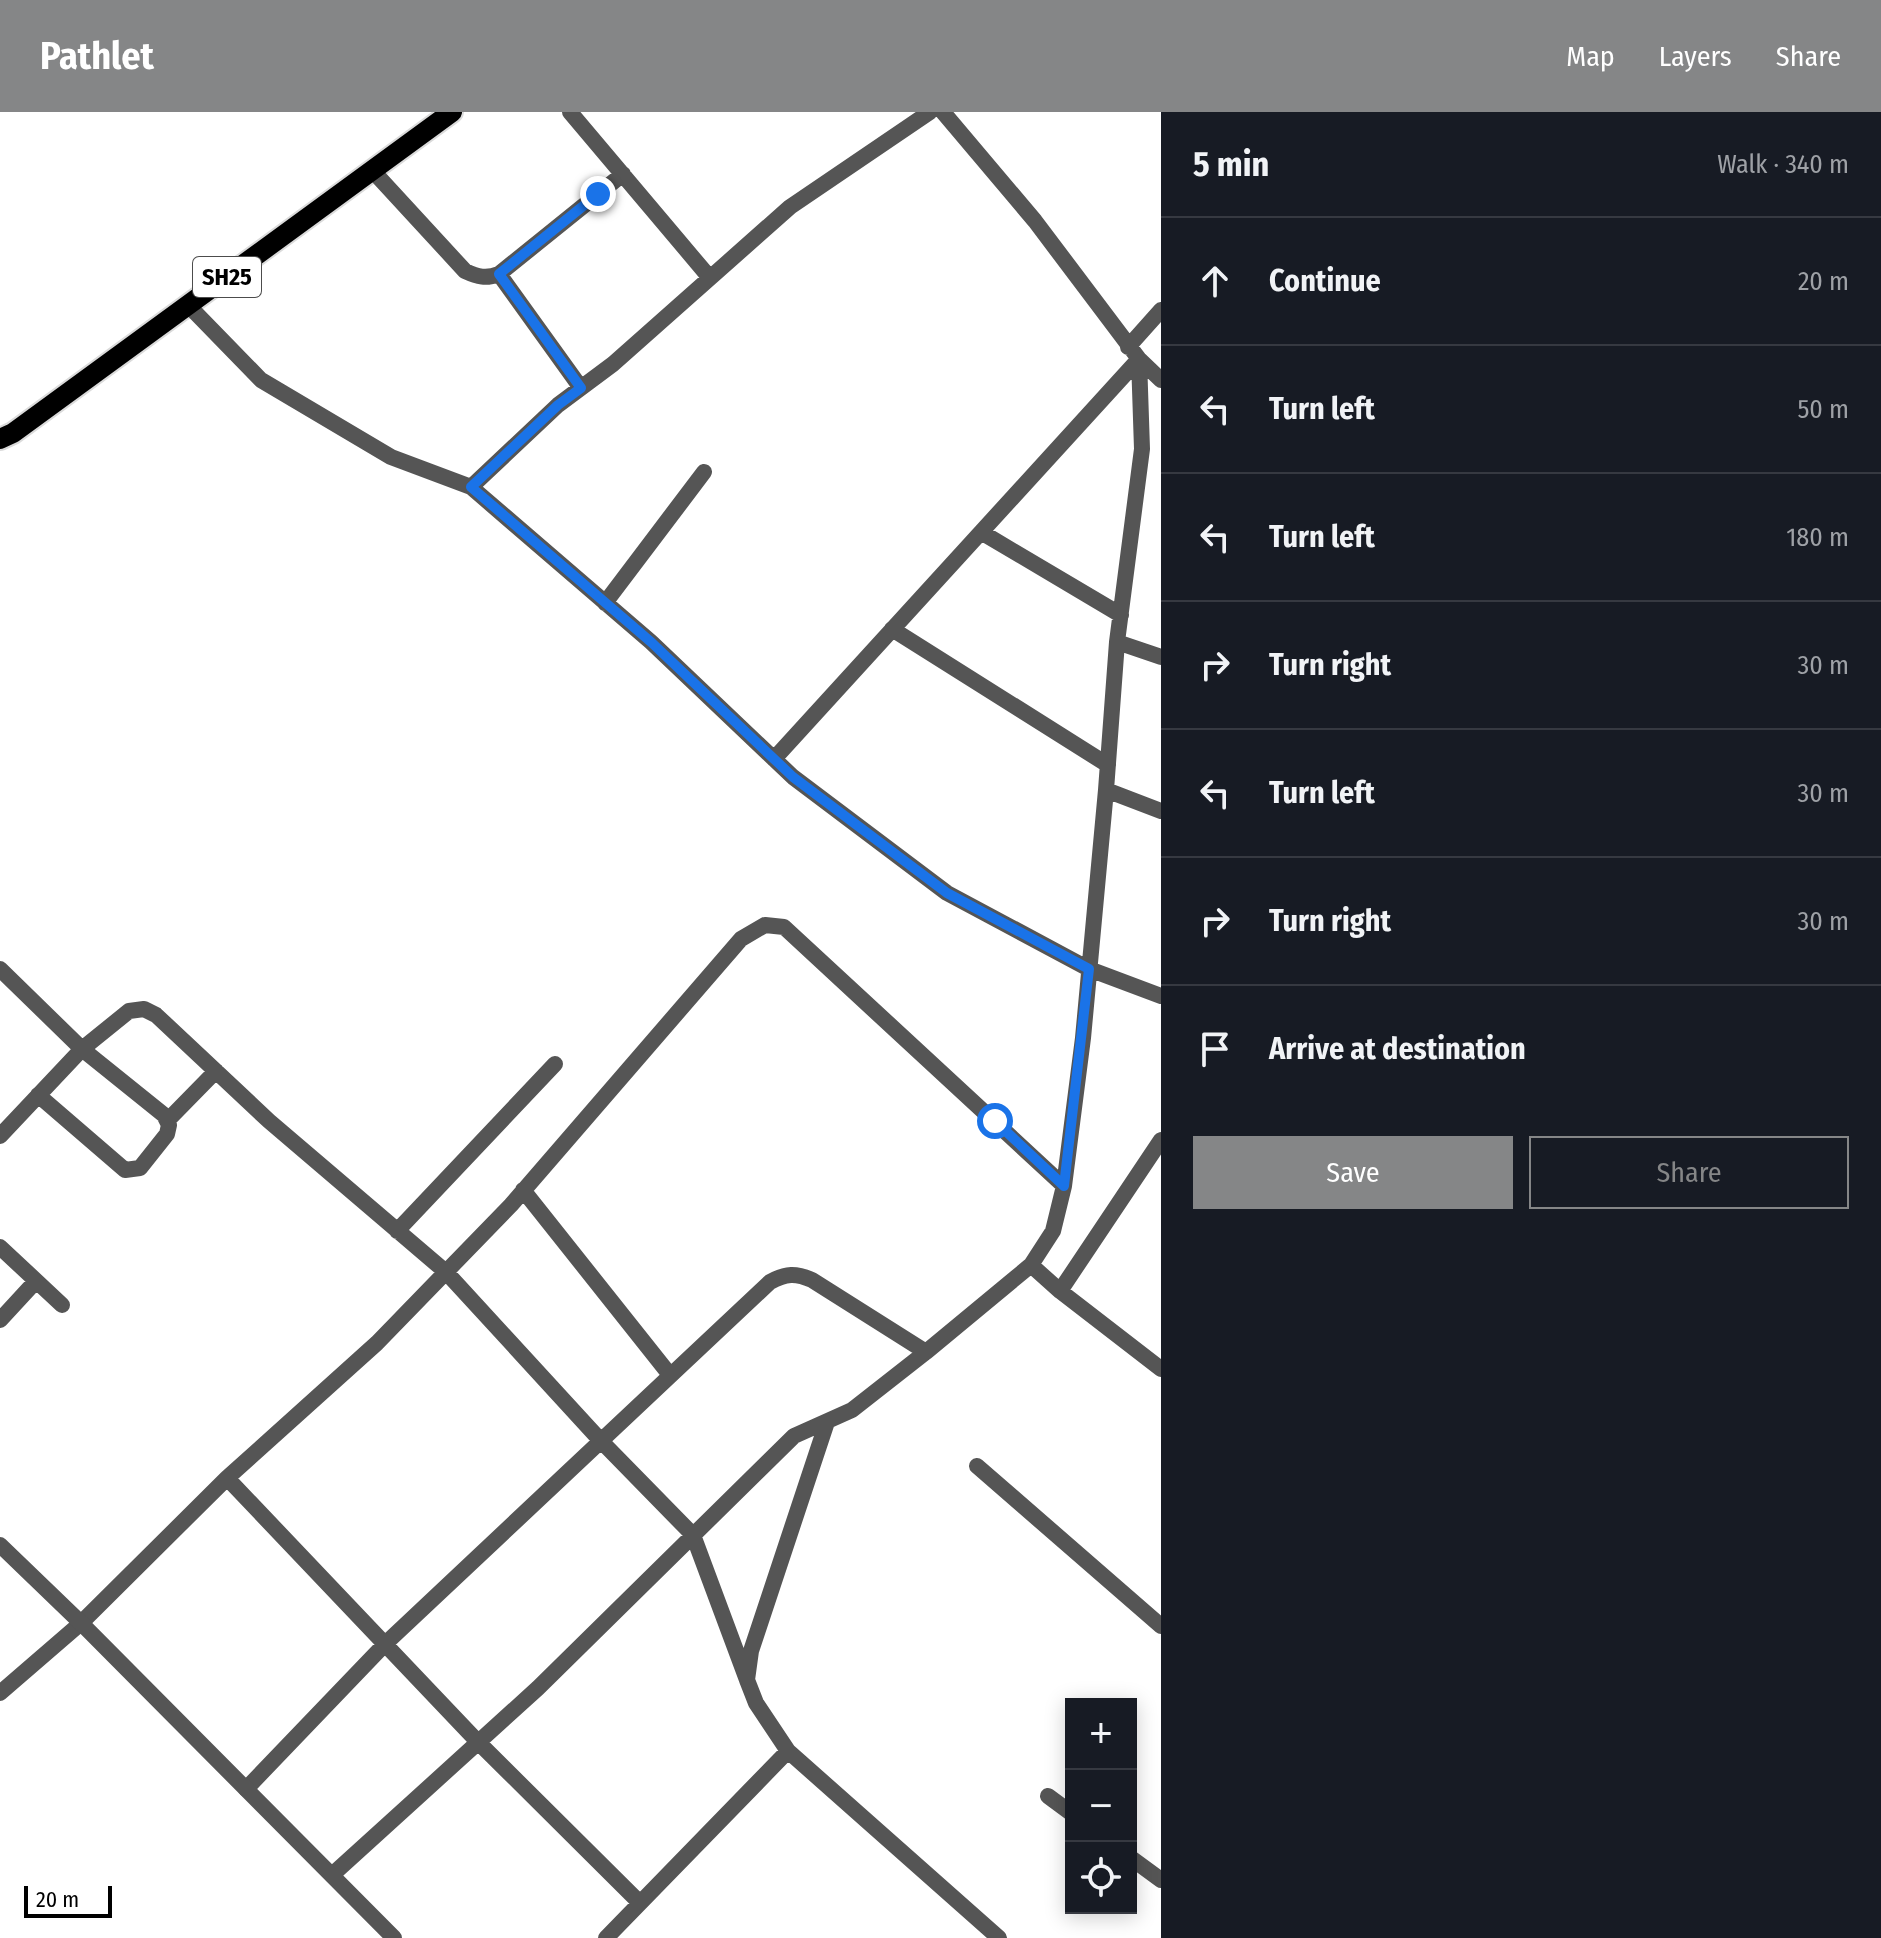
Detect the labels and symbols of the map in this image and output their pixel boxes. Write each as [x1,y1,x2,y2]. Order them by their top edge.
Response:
route end [580,176,616,212]
road number: SH25 [193,257,261,297]
route start [977,1103,1013,1139]
scale bar [24,1882,112,1918]

